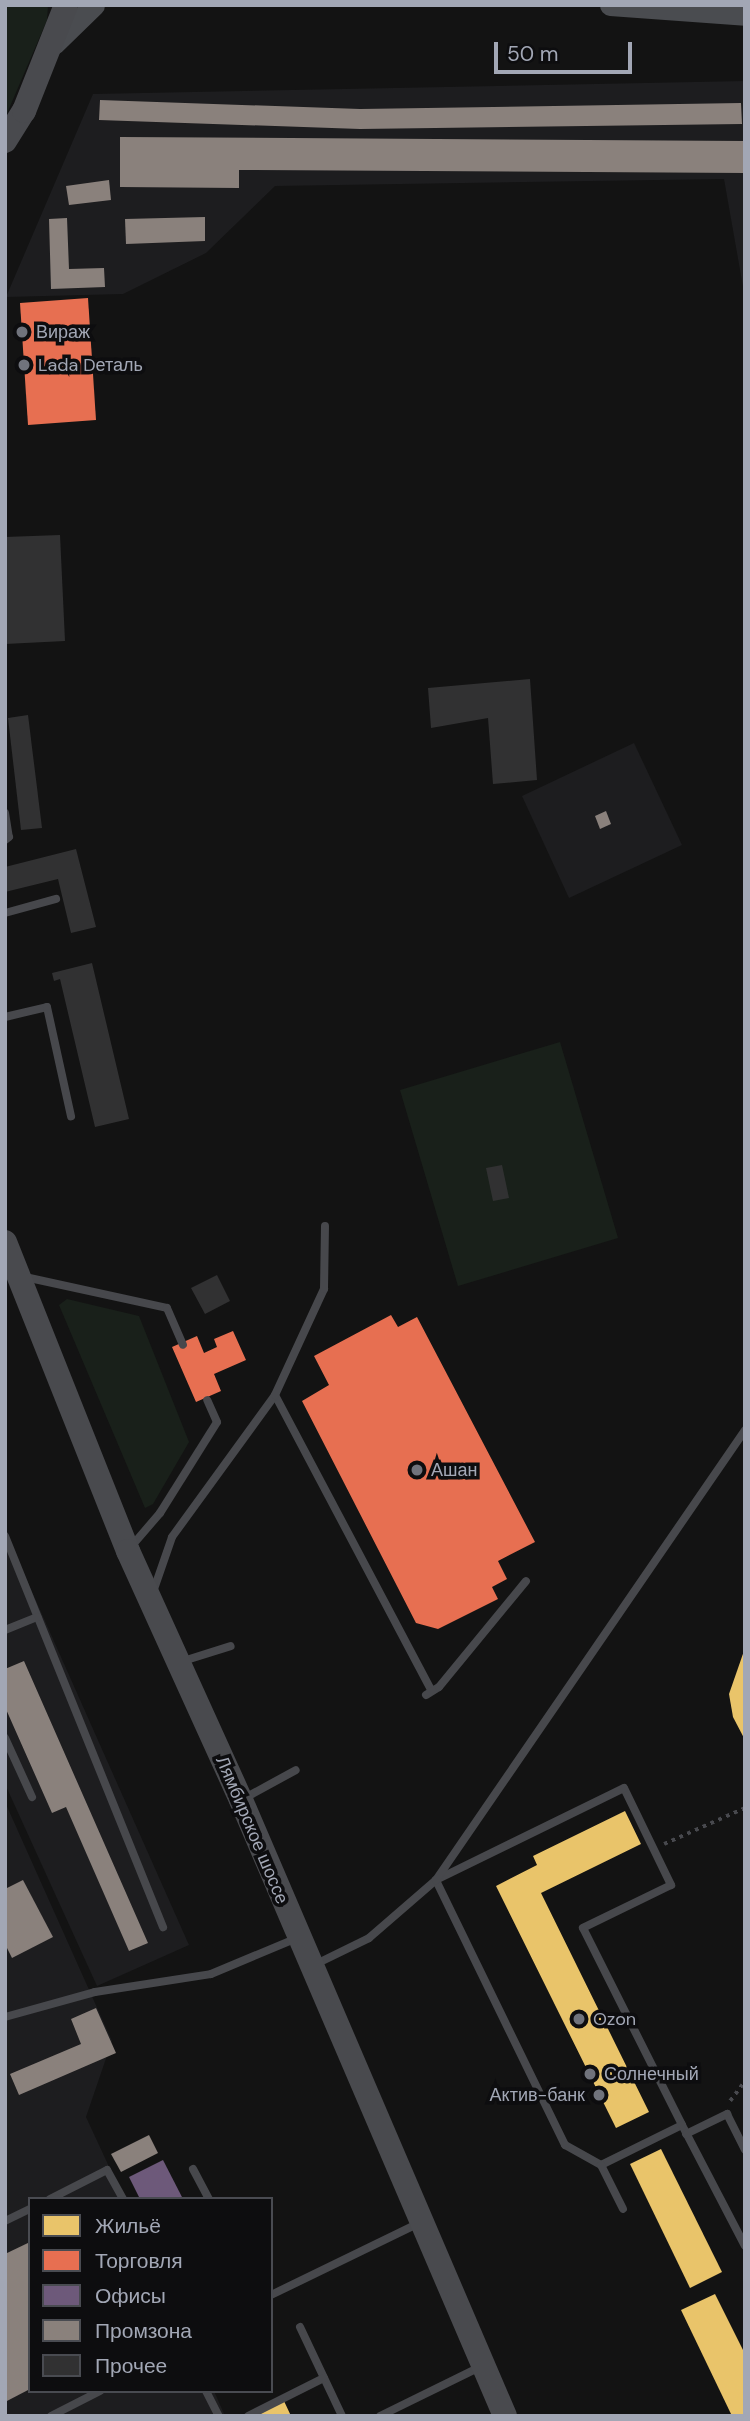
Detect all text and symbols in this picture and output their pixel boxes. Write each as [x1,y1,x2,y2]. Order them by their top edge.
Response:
scale bar [498,28,636,72]
text: 50 m [507,40,558,68]
place label: Вираж [36,321,90,343]
marker: Вираж [14,324,30,340]
place label: Lada Dеталь [38,354,143,376]
marker: Lada Dеталь [16,357,32,373]
place label: Ашан [431,1459,477,1481]
marker: Ашан [409,1462,425,1478]
street label: Лямбирское шоссе [211,1753,293,1907]
place label: Ozon [593,2008,636,2030]
marker: Ozon [571,2011,587,2027]
place label: Солнечный [604,2063,699,2085]
marker: Солнечный [582,2066,598,2082]
place label: Актив-банк [490,2084,585,2106]
marker: Актив-банк [591,2087,607,2103]
legend [28,2197,273,2393]
text: Жильё [95,2212,161,2240]
text: Торговля [95,2247,183,2275]
text: Офисы [95,2282,166,2310]
text: Промзона [95,2317,192,2345]
text: Прочее [95,2352,167,2380]

